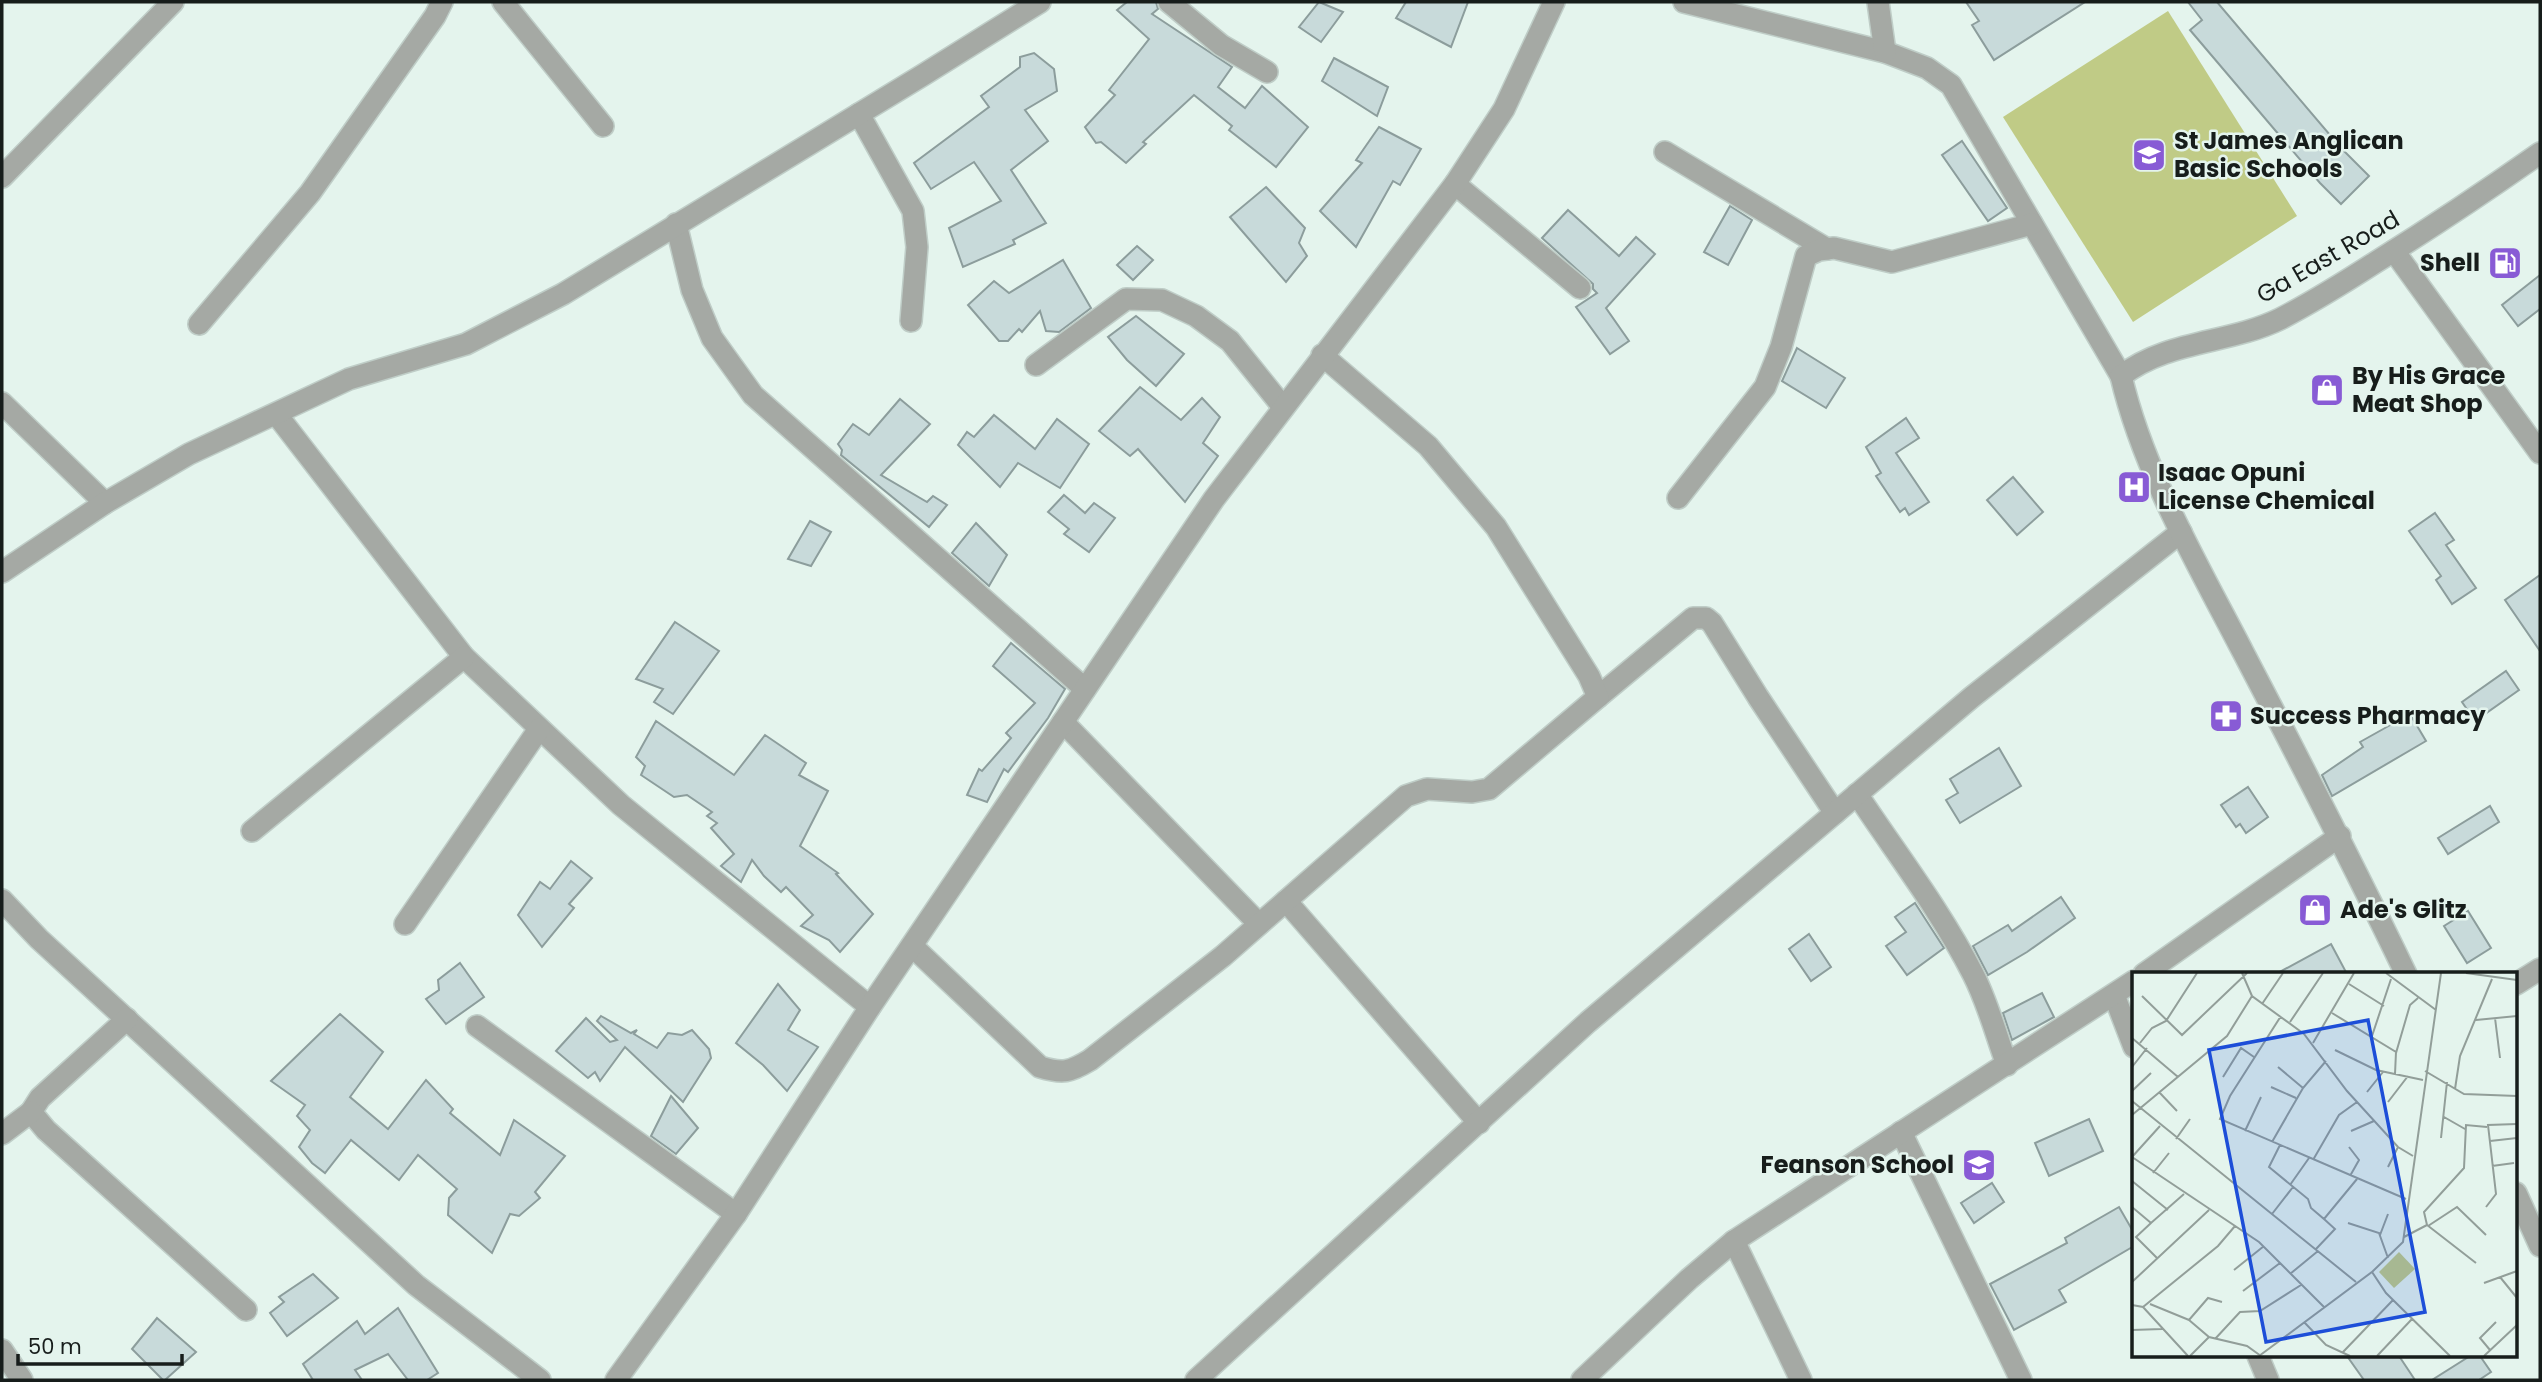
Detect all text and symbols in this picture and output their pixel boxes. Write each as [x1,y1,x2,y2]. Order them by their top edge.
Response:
place label: St James Anglican Basic Schools [2174,124,2404,185]
school or university icon: St James Anglican Basic Schools [2130,136,2168,174]
street label: Ga East Road [2250,202,2405,311]
fuel station icon: Shell [2486,244,2524,282]
place label: Shell [2420,246,2480,279]
place label: By His Grace Meat Shop [2352,359,2506,420]
shop icon: By His Grace Meat Shop [2308,371,2346,409]
place label: Isaac Opuni License Chemical [2158,456,2375,517]
hospital icon: Isaac Opuni License Chemical [2115,468,2153,506]
pharmacy icon: Success Pharmacy [2207,697,2245,735]
place label: Success Pharmacy [2250,699,2487,732]
shop icon: Ade's Glitz [2296,891,2334,929]
place label: Ade's Glitz [2340,893,2467,926]
inset map [2132,972,2518,1358]
school or university icon: Feanson School [1960,1146,1998,1184]
place label: Feanson School [1761,1148,1954,1181]
scale bar [18,1322,182,1366]
text: 50 m [28,1332,82,1361]

